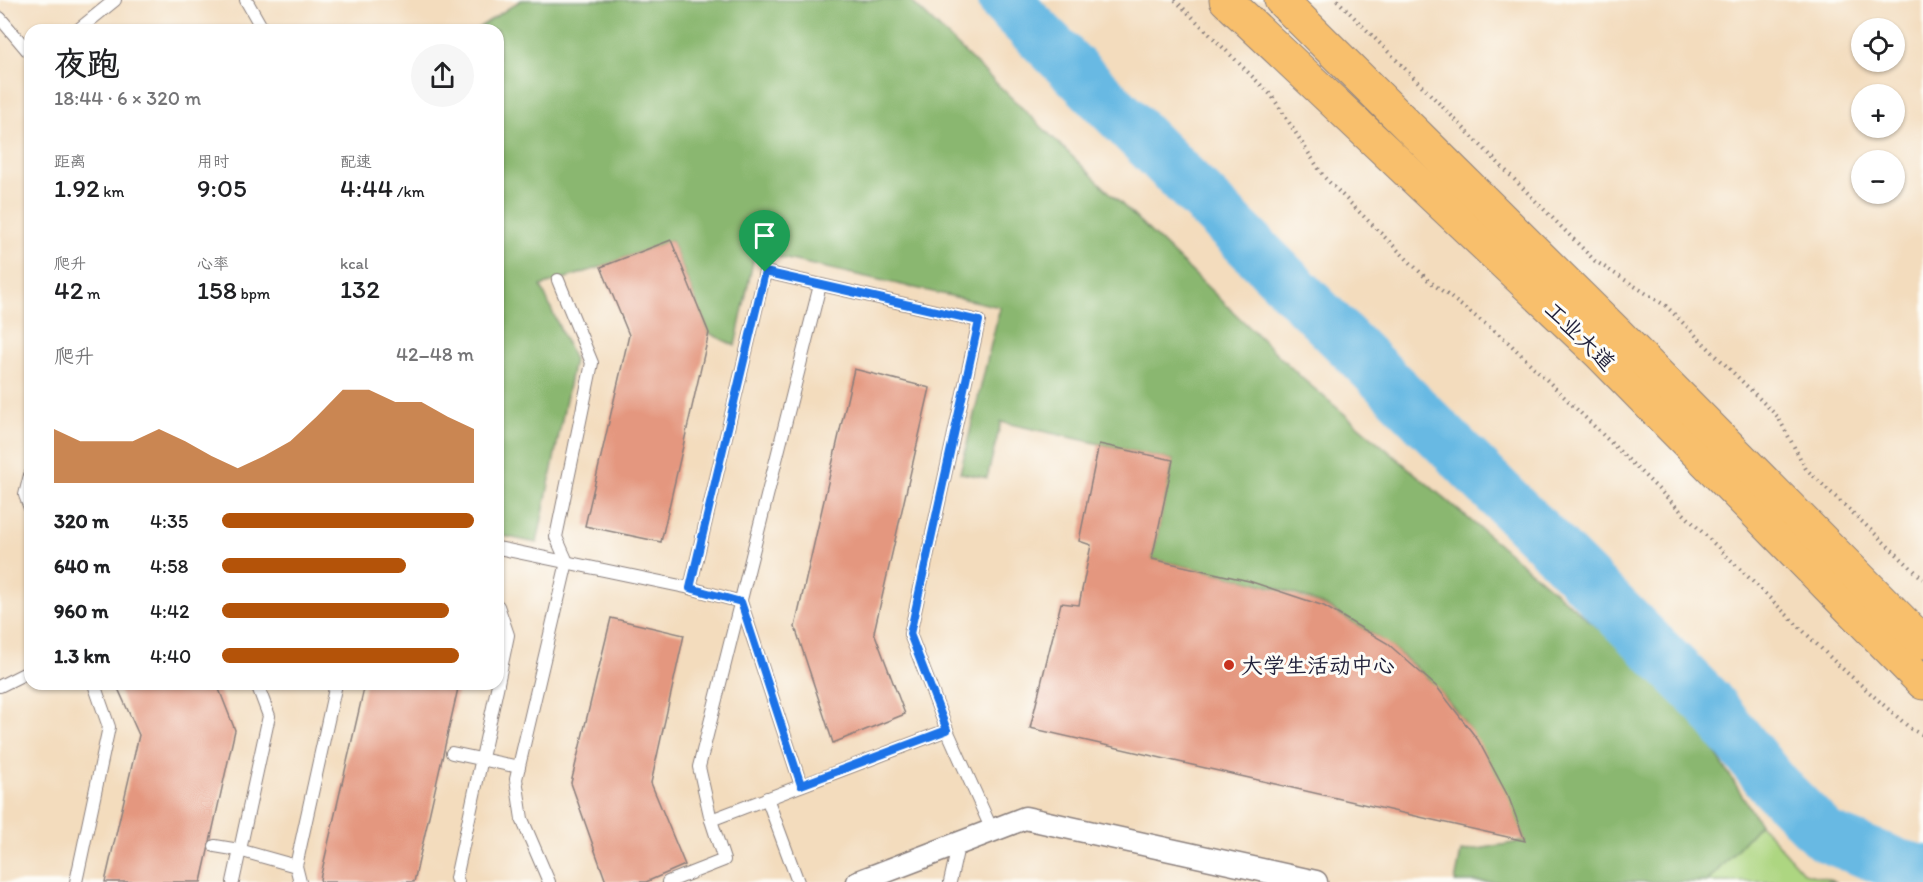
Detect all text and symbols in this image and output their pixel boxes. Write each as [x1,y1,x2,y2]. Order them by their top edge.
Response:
map controls [1851,18,1905,204]
button: locate [1851,18,1905,72]
text: 夜跑 [54,44,120,83]
button: share [411,44,474,107]
button: + [1851,84,1905,138]
text: 18:44 · 6 × 320 m [54,86,201,110]
button: − [1851,150,1905,204]
text: 距离 [54,152,86,171]
text: 用时 [197,152,229,171]
text: 配速 [340,152,372,171]
text: 1.92 [54,172,100,204]
text: 9:05 [197,172,247,204]
text: 4:44 [340,172,393,204]
text: km [100,182,125,201]
text: /km [393,182,425,201]
pin [739,210,790,272]
icon: arrive [748,219,781,252]
text: 爬升 [54,254,86,273]
text: 心率 [197,254,229,273]
text: kcal [340,254,368,273]
text: 132 [340,273,380,305]
text: 42 [54,274,83,306]
text: 158 [197,274,237,306]
text: m [83,284,100,303]
text: bpm [237,284,270,303]
street label: 工业大道 [1539,296,1621,376]
text: 42–48 m [396,342,474,366]
text: 爬升 [54,344,94,368]
text: 320 m [54,509,109,533]
text: 4:35 [150,509,188,533]
text: 640 m [54,554,110,578]
text: 4:58 [150,554,188,578]
text: 960 m [54,599,109,623]
text: 4:42 [150,599,189,623]
text: 1.3 km [54,644,110,668]
text: 4:40 [150,644,191,668]
place label: 大学生活动中心 [1241,652,1395,679]
marker: 大学生活动中心 [1222,658,1236,672]

